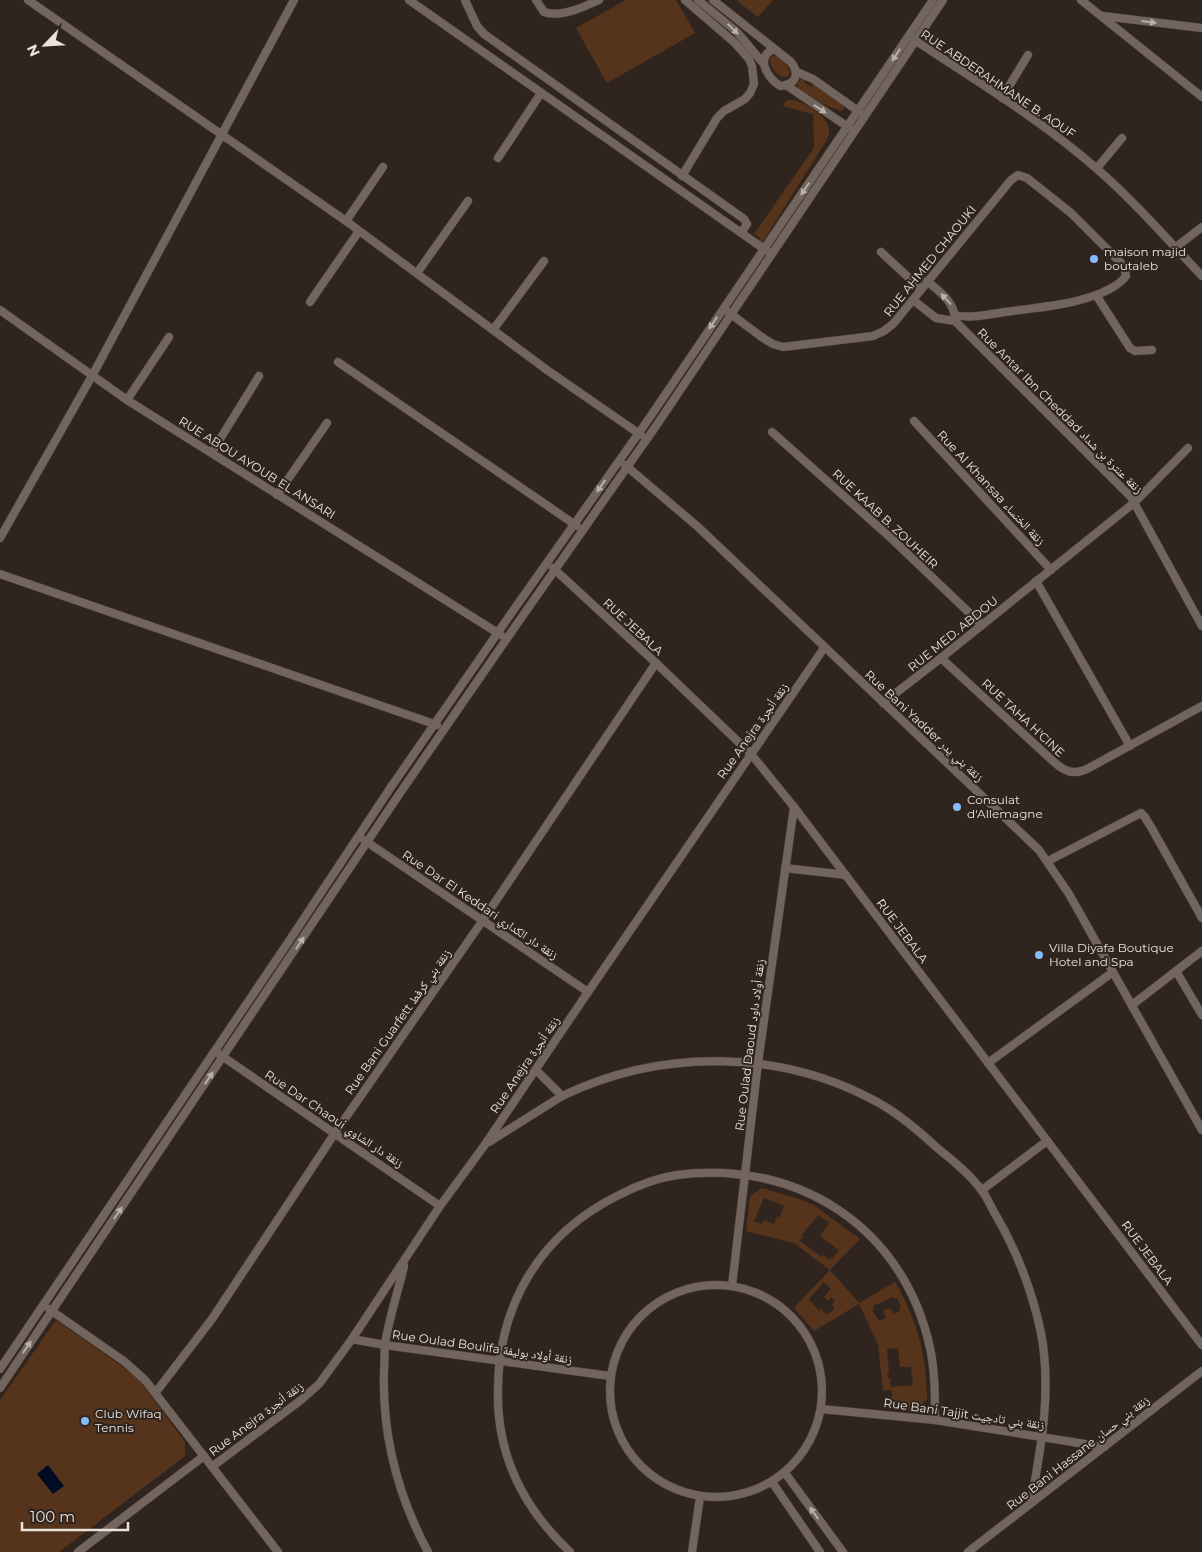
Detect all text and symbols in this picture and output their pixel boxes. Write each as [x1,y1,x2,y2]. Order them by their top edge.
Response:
one-way arrow [1141,18,1157,26]
north arrow [20,20,70,70]
one-way arrow [727,23,739,35]
street label: RUE ABDERAHMANE B. AOUF [918,26,1079,141]
text: N [23,42,44,59]
one-way arrow [891,48,901,62]
one-way arrow [813,104,826,113]
one-way arrow [800,183,810,196]
street label: RUE AHMED CHAOUKI [880,202,979,319]
place label: maison majid boutaleb [1104,244,1186,273]
marker: maison majid boutaleb [1088,253,1100,265]
one-way arrow [940,293,952,305]
one-way arrow [708,316,717,330]
street label: Rue Antar Ibn Cheddad زنقة عنترة بن شداد [974,325,1146,497]
street label: RUE ABOU AYOUB EL ANSARI [176,413,338,522]
street label: Rue Al Khansaa زنقة الخنساء [934,427,1049,548]
street label: RUE KAAB B. ZOUHEIR [829,466,942,572]
one-way arrow [596,479,606,493]
street label: RUE MED. ABDOU [905,593,1001,674]
street label: RUE JEBALA [600,595,667,659]
street label: Rue Bani Yadder زنقة بني يدر [860,667,987,787]
street label: RUE TAHA H'CINE [979,675,1068,760]
street label: Rue Anejra زنقة أنجرة [714,679,792,782]
place label: Consulat d'Allemagne [967,792,1043,821]
marker: Consulat d'Allemagne [951,801,963,813]
street label: Rue Dar El Keddari زنقة دار الكداري [398,847,561,965]
street label: RUE JEBALA [873,896,932,966]
one-way arrow [295,937,305,950]
place label: Villa Diyafa Boutique Hotel and Spa [1049,940,1174,969]
street label: Rue Bani Guarfett زنقة بني كرفط [341,946,456,1099]
marker: Villa Diyafa Boutique Hotel and Spa [1033,949,1045,961]
street label: Rue Oulad Daoud زنقة أولاد داود [732,958,768,1132]
street label: Rue Anejra زنقة أنجرة [487,1013,563,1116]
street label: Rue Dar Chaoui زنقة دار الشاوي [260,1067,407,1173]
one-way arrow [204,1071,214,1084]
one-way arrow [113,1206,123,1219]
street label: RUE JEBALA [1118,1218,1177,1288]
street label: Rue Oulad Boulifa زنقة أولاد بوليفة [391,1326,574,1367]
one-way arrow [22,1341,32,1354]
street label: Rue Anejra زنقة أنجرة [206,1378,306,1459]
street label: Rue Bani Hassane زنقة بني حسان [1003,1392,1154,1515]
street label: Rue Bani Tajjit زنقة بني تادجيت [882,1395,1046,1435]
place label: Club Wifaq Tennis [95,1406,162,1435]
marker: Club Wifaq Tennis [79,1415,91,1427]
scale bar [22,1500,129,1532]
one-way arrow [809,1506,819,1520]
text: 100 m [30,1507,75,1526]

